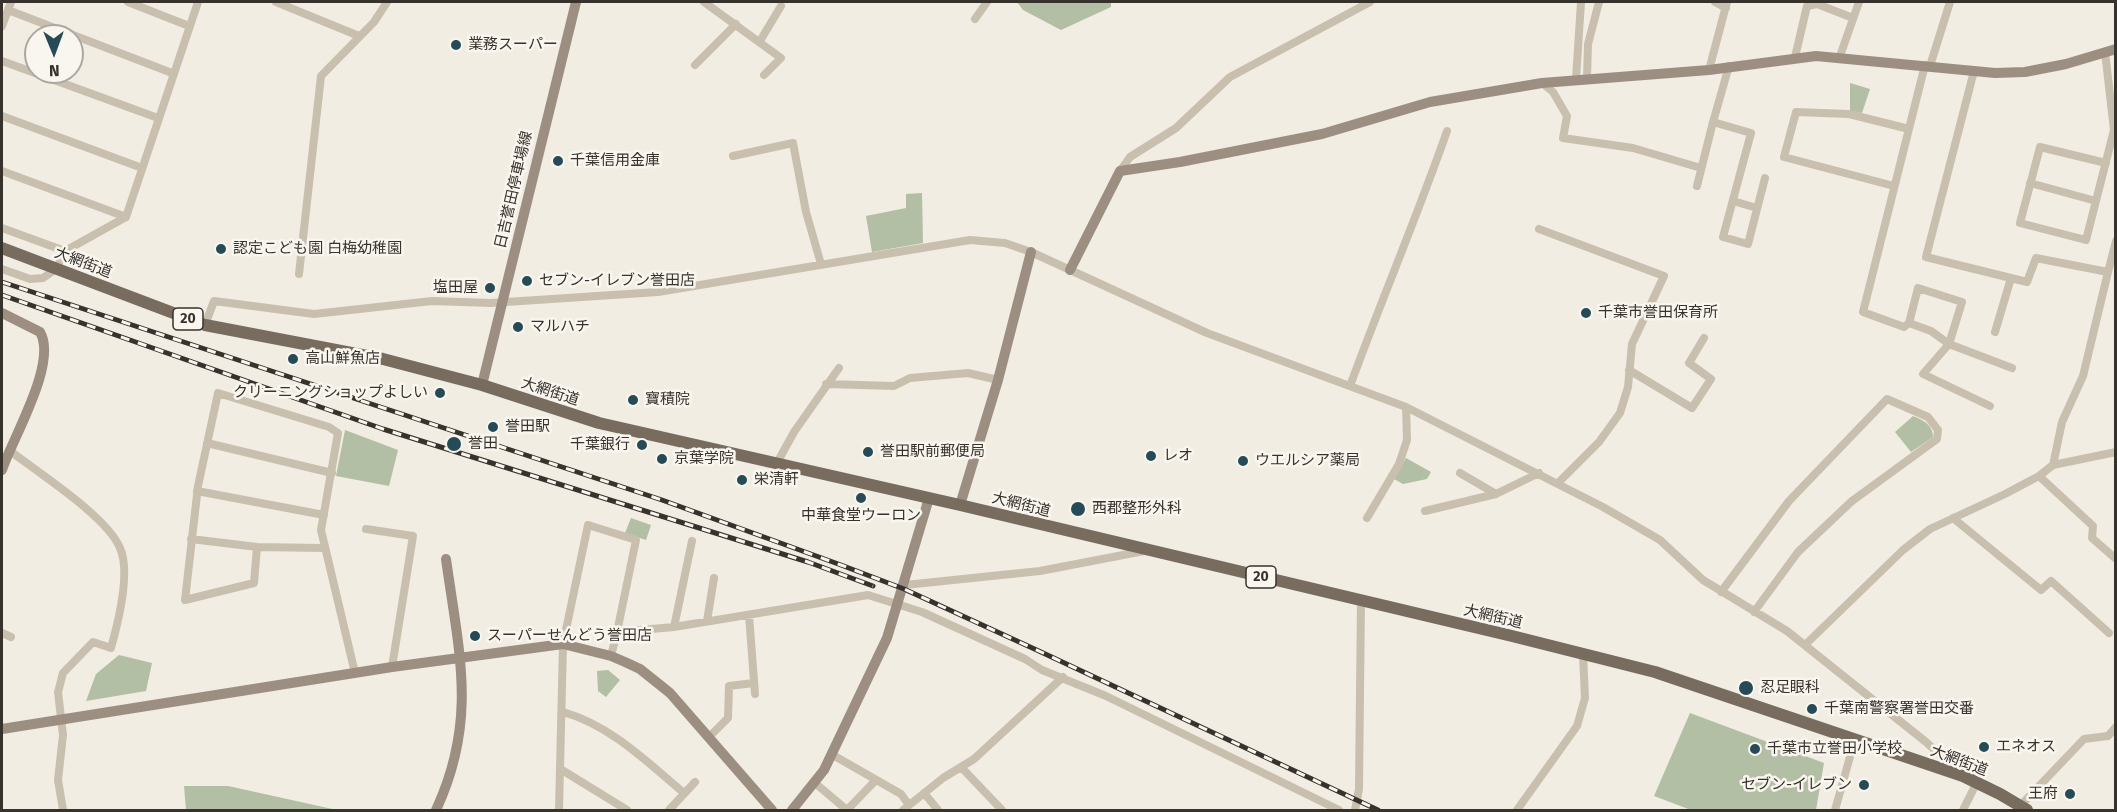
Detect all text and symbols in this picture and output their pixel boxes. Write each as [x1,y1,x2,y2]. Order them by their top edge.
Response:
north arrow [24,24,84,84]
place label: 業務スーパー [468,36,558,54]
marker: 業務スーパー [449,38,463,52]
text: N [49,61,60,80]
street label: 日吉誉田停車場線 [492,130,536,250]
place label: 千葉信用金庫 [570,152,660,170]
marker: 千葉信用金庫 [551,154,565,168]
place label: 認定こども園 白梅幼稚園 [233,240,402,258]
marker: 認定こども園 白梅幼稚園 [214,242,228,256]
street label: 大網街道 [52,244,114,282]
place label: セブン-イレブン誉田店 [539,272,695,290]
marker: セブン-イレブン誉田店 [520,274,534,288]
place label: 塩田屋 [433,279,478,297]
marker: 塩田屋 [483,281,497,295]
place label: 千葉市誉田保育所 [1598,304,1718,322]
marker: 千葉市誉田保育所 [1579,306,1593,320]
road number: 20 [173,308,203,330]
place label: マルハチ [530,318,590,336]
marker: マルハチ [511,320,525,334]
place label: 高山鮮魚店 [305,350,380,368]
marker: 高山鮮魚店 [286,352,300,366]
street label: 大網街道 [519,374,581,410]
place label: クリーニングショップよしい [233,384,428,402]
marker: クリーニングショップよしい [433,386,447,400]
place label: 寶積院 [645,391,690,409]
marker: 寶積院 [626,393,640,407]
place label: 誉田駅 [505,418,550,436]
marker: 誉田駅 [486,420,500,434]
marker: 誉田 [445,435,463,453]
place label: 誉田 [468,435,498,453]
place label: 千葉銀行 [570,436,630,454]
marker: 千葉銀行 [635,438,649,452]
place label: 誉田駅前郵便局 [880,443,985,461]
marker: 誉田駅前郵便局 [861,445,875,459]
place label: レオ [1163,447,1193,465]
marker: レオ [1144,449,1158,463]
place label: 京葉学院 [674,450,734,468]
marker: 京葉学院 [655,452,669,466]
place label: ウエルシア薬局 [1255,452,1360,470]
marker: ウエルシア薬局 [1236,454,1250,468]
place label: 栄清軒 [754,471,799,489]
marker: 栄清軒 [735,473,749,487]
street label: 大網街道 [990,489,1052,521]
marker: 中華食堂ウーロン [854,491,868,505]
marker: 西郡整形外科 [1069,500,1087,518]
place label: 西郡整形外科 [1092,500,1182,518]
place label: 中華食堂ウーロン [801,507,921,525]
road number: 20 [1246,566,1276,588]
street label: 大網街道 [1462,601,1524,633]
place label: スーパーせんどう誉田店 [487,627,652,645]
marker: スーパーせんどう誉田店 [468,629,482,643]
marker: 忍足眼科 [1737,679,1755,697]
place label: 忍足眼科 [1760,679,1820,697]
place label: 千葉南警察署誉田交番 [1824,700,1974,718]
marker: 千葉南警察署誉田交番 [1805,702,1819,716]
place label: エネオス [1996,738,2056,756]
place label: 千葉市立誉田小学校 [1767,740,1902,758]
marker: エネオス [1977,740,1991,754]
marker: 千葉市立誉田小学校 [1748,742,1762,756]
street label: 大網街道 [1928,742,1990,780]
place label: セブン-イレブン [1741,776,1852,794]
marker: セブン-イレブン [1857,778,1871,792]
place label: 王府 [2028,785,2058,803]
marker: 王府 [2063,787,2077,801]

